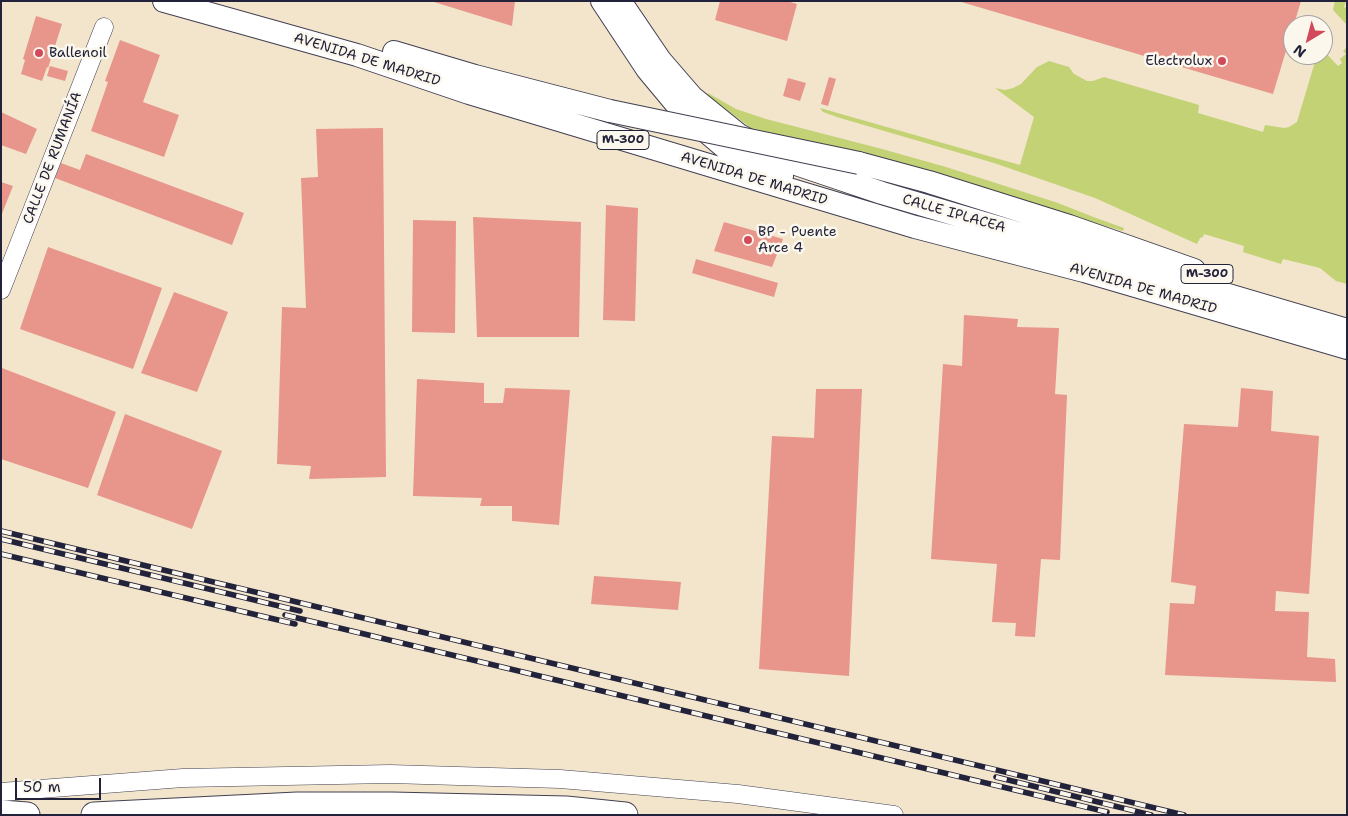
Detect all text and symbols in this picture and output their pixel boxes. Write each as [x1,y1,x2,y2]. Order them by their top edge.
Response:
north arrow [1283,15,1333,65]
street label: AVENIDA DE MADRID [292,30,442,90]
text: N [1290,41,1309,62]
place label: Ballenoil [49,45,107,61]
marker: Ballenoil [33,47,45,59]
place label: Electrolux [1145,53,1212,69]
marker: Electrolux [1216,55,1228,67]
street label: CALLE DE RUMANÍA [20,90,86,226]
road number: M-300 [597,130,649,150]
street label: AVENIDA DE MADRID [679,149,829,209]
street label: CALLE IPLACEA [901,191,1007,237]
place label: BP - Puente Arce 4 [758,224,837,256]
marker: BP - Puente Arce 4 [742,234,754,246]
street label: AVENIDA DE MADRID [1067,260,1219,318]
road number: M-300 [1181,264,1233,284]
scale bar [18,768,104,800]
text: 50 m [23,777,61,797]

